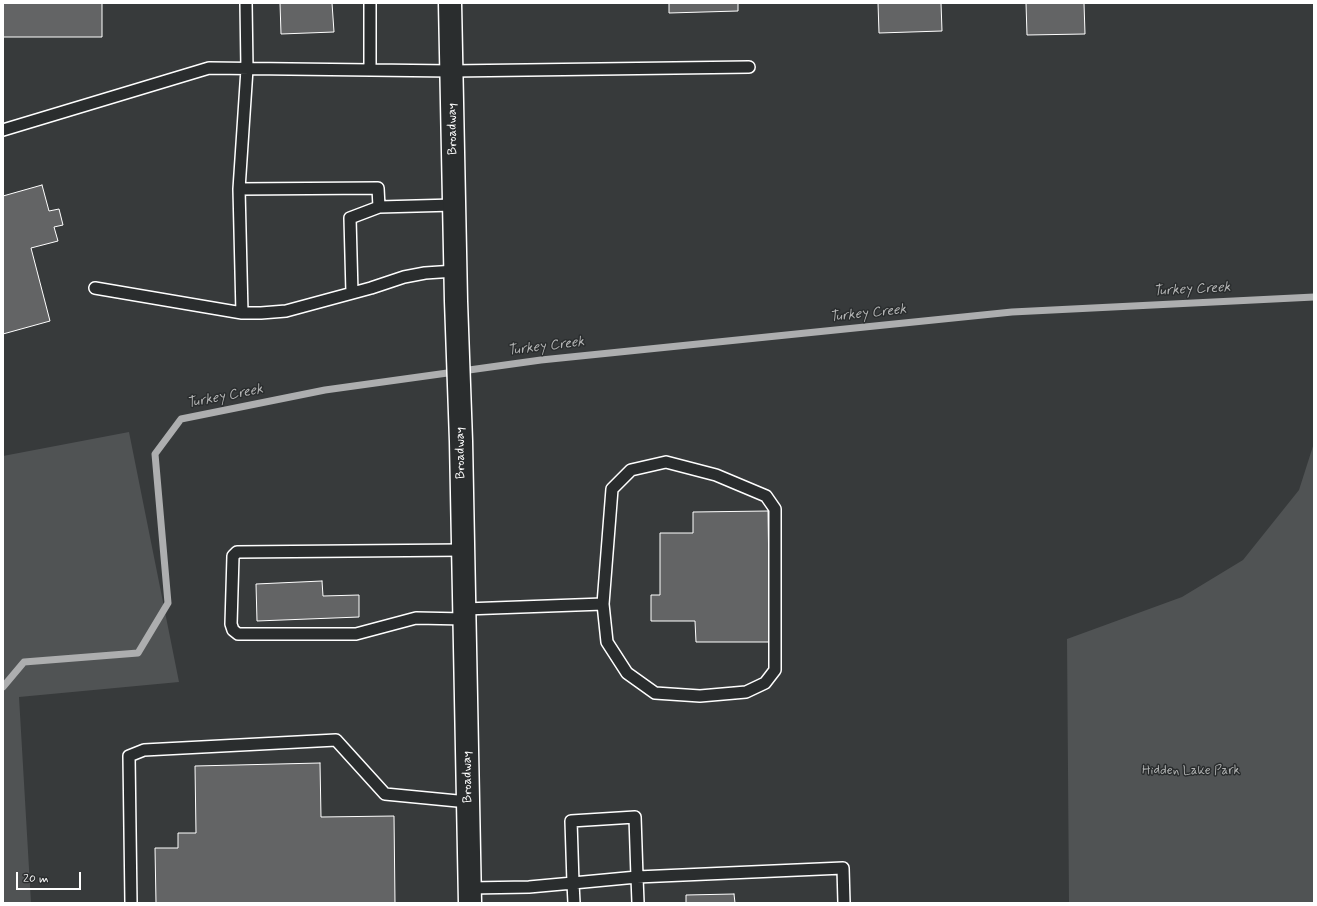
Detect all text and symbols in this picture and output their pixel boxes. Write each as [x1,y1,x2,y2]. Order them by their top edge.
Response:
street label: Broadway [445,103,461,155]
water label: Turkey Creek [1153,280,1231,300]
water label: Turkey Creek [829,302,907,326]
water label: Turkey Creek [507,334,585,360]
water label: Turkey Creek [185,381,265,413]
street label: Broadway [453,427,469,479]
street label: Broadway [460,751,476,803]
park label: Hidden Lake Park [1142,763,1240,779]
scale bar [18,864,83,890]
text: 20 m [23,871,49,887]

